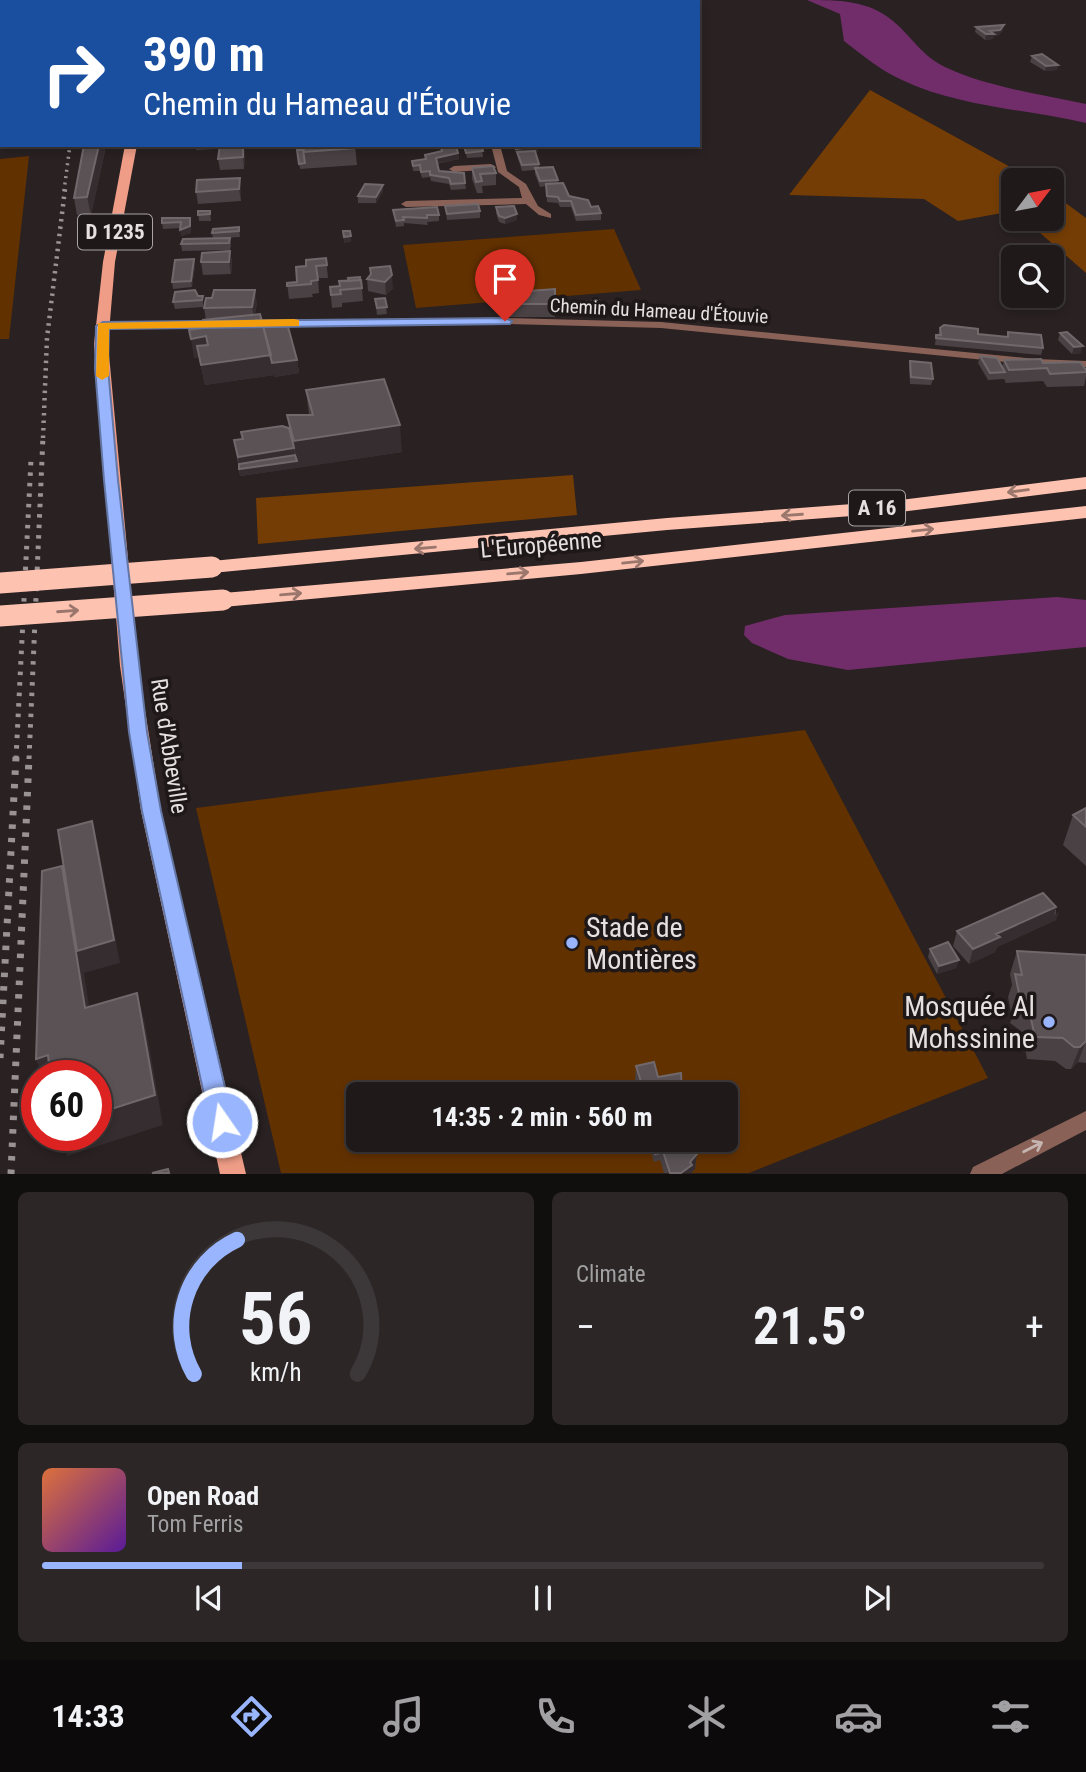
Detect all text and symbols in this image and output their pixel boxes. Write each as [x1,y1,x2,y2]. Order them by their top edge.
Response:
text: 390 m [143,26,265,83]
icon: right [28,28,119,119]
text: Chemin du Hameau d'Étouvie [143,85,511,123]
north arrow [1001,168,1064,231]
map controls [1001,168,1064,308]
road number: D 1235 [78,215,152,250]
button: search [1001,245,1064,308]
pin [475,249,535,321]
icon: arrive [486,260,524,298]
street label: Chemin du Hameau d'Étouvie [549,294,769,328]
one-way arrow [1007,485,1030,498]
road number: A 16 [849,490,905,526]
one-way arrow [781,509,804,522]
one-way arrow [911,524,934,537]
street label: L'Européenne [479,526,603,564]
one-way arrow [415,542,437,555]
one-way arrow [621,556,644,569]
one-way arrow [506,567,529,580]
one-way arrow [279,587,302,600]
one-way arrow [56,604,79,617]
street label: Rue d'Abbeville [145,676,193,816]
place label: Stade de Montières [586,911,697,976]
marker: Stade de Montières [564,935,580,951]
place label: Mosquée Al Mohssinine [904,990,1035,1055]
marker: Mosquée Al Mohssinine [1041,1014,1057,1030]
speed limit sign: 60 [21,1060,112,1151]
position arrow [185,1085,259,1159]
text: 14:35 · 2 min · 560 m [432,1102,652,1132]
one-way arrow [1022,1139,1043,1153]
text: Climate [576,1261,646,1288]
text: 56 [239,1277,313,1363]
text: 21.5° [753,1296,867,1357]
text: − [576,1305,595,1349]
text: + [1025,1305,1044,1349]
text: km/h [250,1358,302,1387]
text: Open Road [147,1481,259,1511]
text: Tom Ferris [147,1511,243,1538]
icon: previous [190,1579,228,1617]
icon: pause [524,1579,562,1617]
icon: next [858,1579,896,1617]
icon: directions [227,1692,276,1741]
icon: music [379,1692,428,1741]
icon: phone [531,1692,580,1741]
icon: climate [682,1692,731,1741]
icon: car [834,1692,883,1741]
icon: filters [986,1692,1035,1741]
text: 14:33 [51,1697,125,1735]

